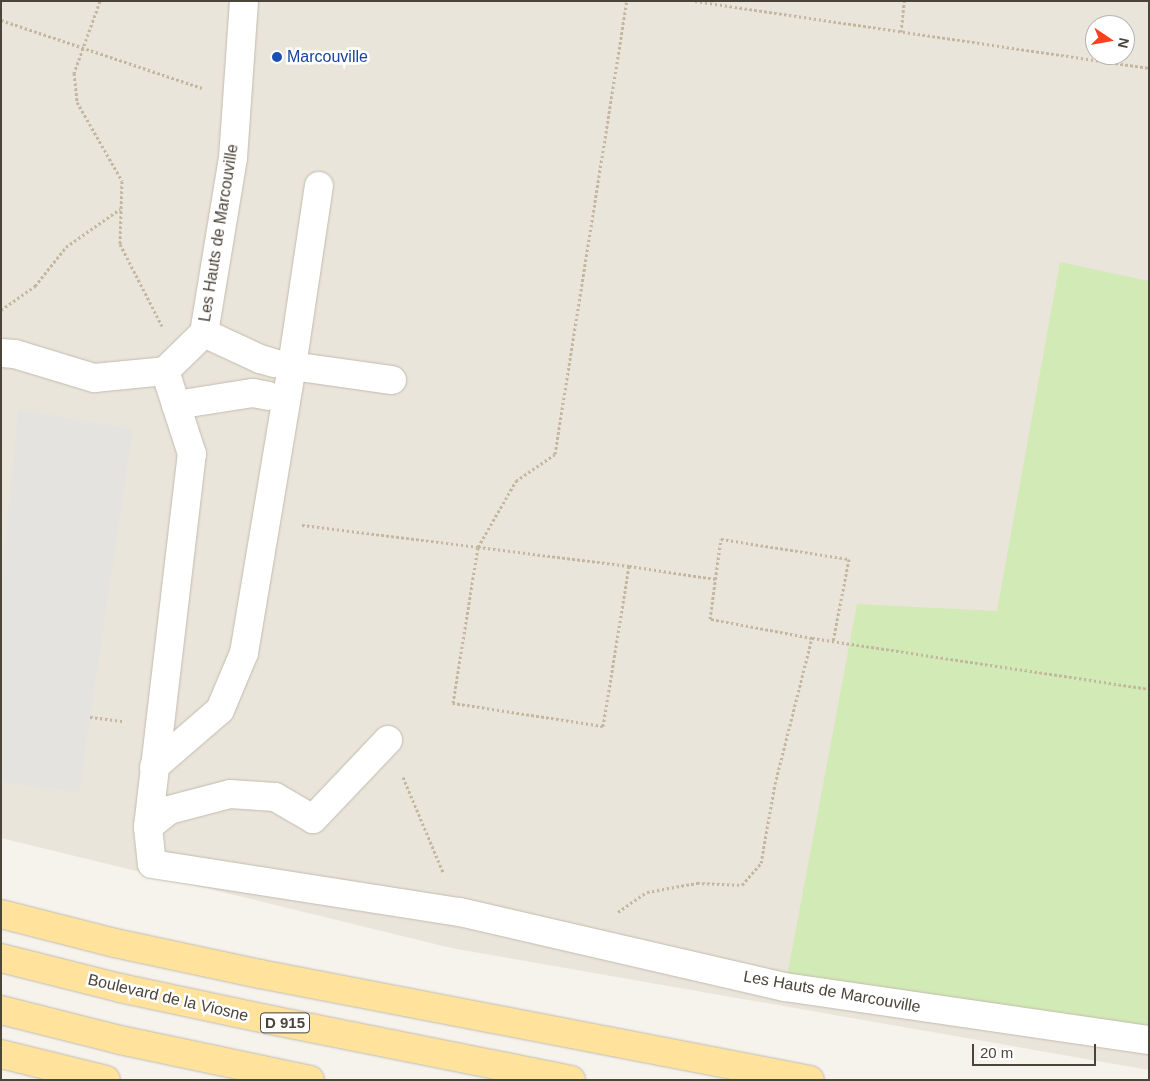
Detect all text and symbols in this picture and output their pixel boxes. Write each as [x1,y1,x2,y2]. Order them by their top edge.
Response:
north arrow [1085,15,1135,65]
text: N [1115,36,1133,50]
place label: Marcouville [287,47,368,67]
marker: Marcouville [271,51,283,63]
street label: Les Hauts de Marcouville [195,143,243,323]
street label: Les Hauts de Marcouville [742,967,922,1017]
street label: Boulevard de la Viosne [86,970,250,1026]
road number: D 915 [259,1010,311,1036]
scale bar [975,1034,1099,1066]
text: 20 m [980,1044,1013,1061]

